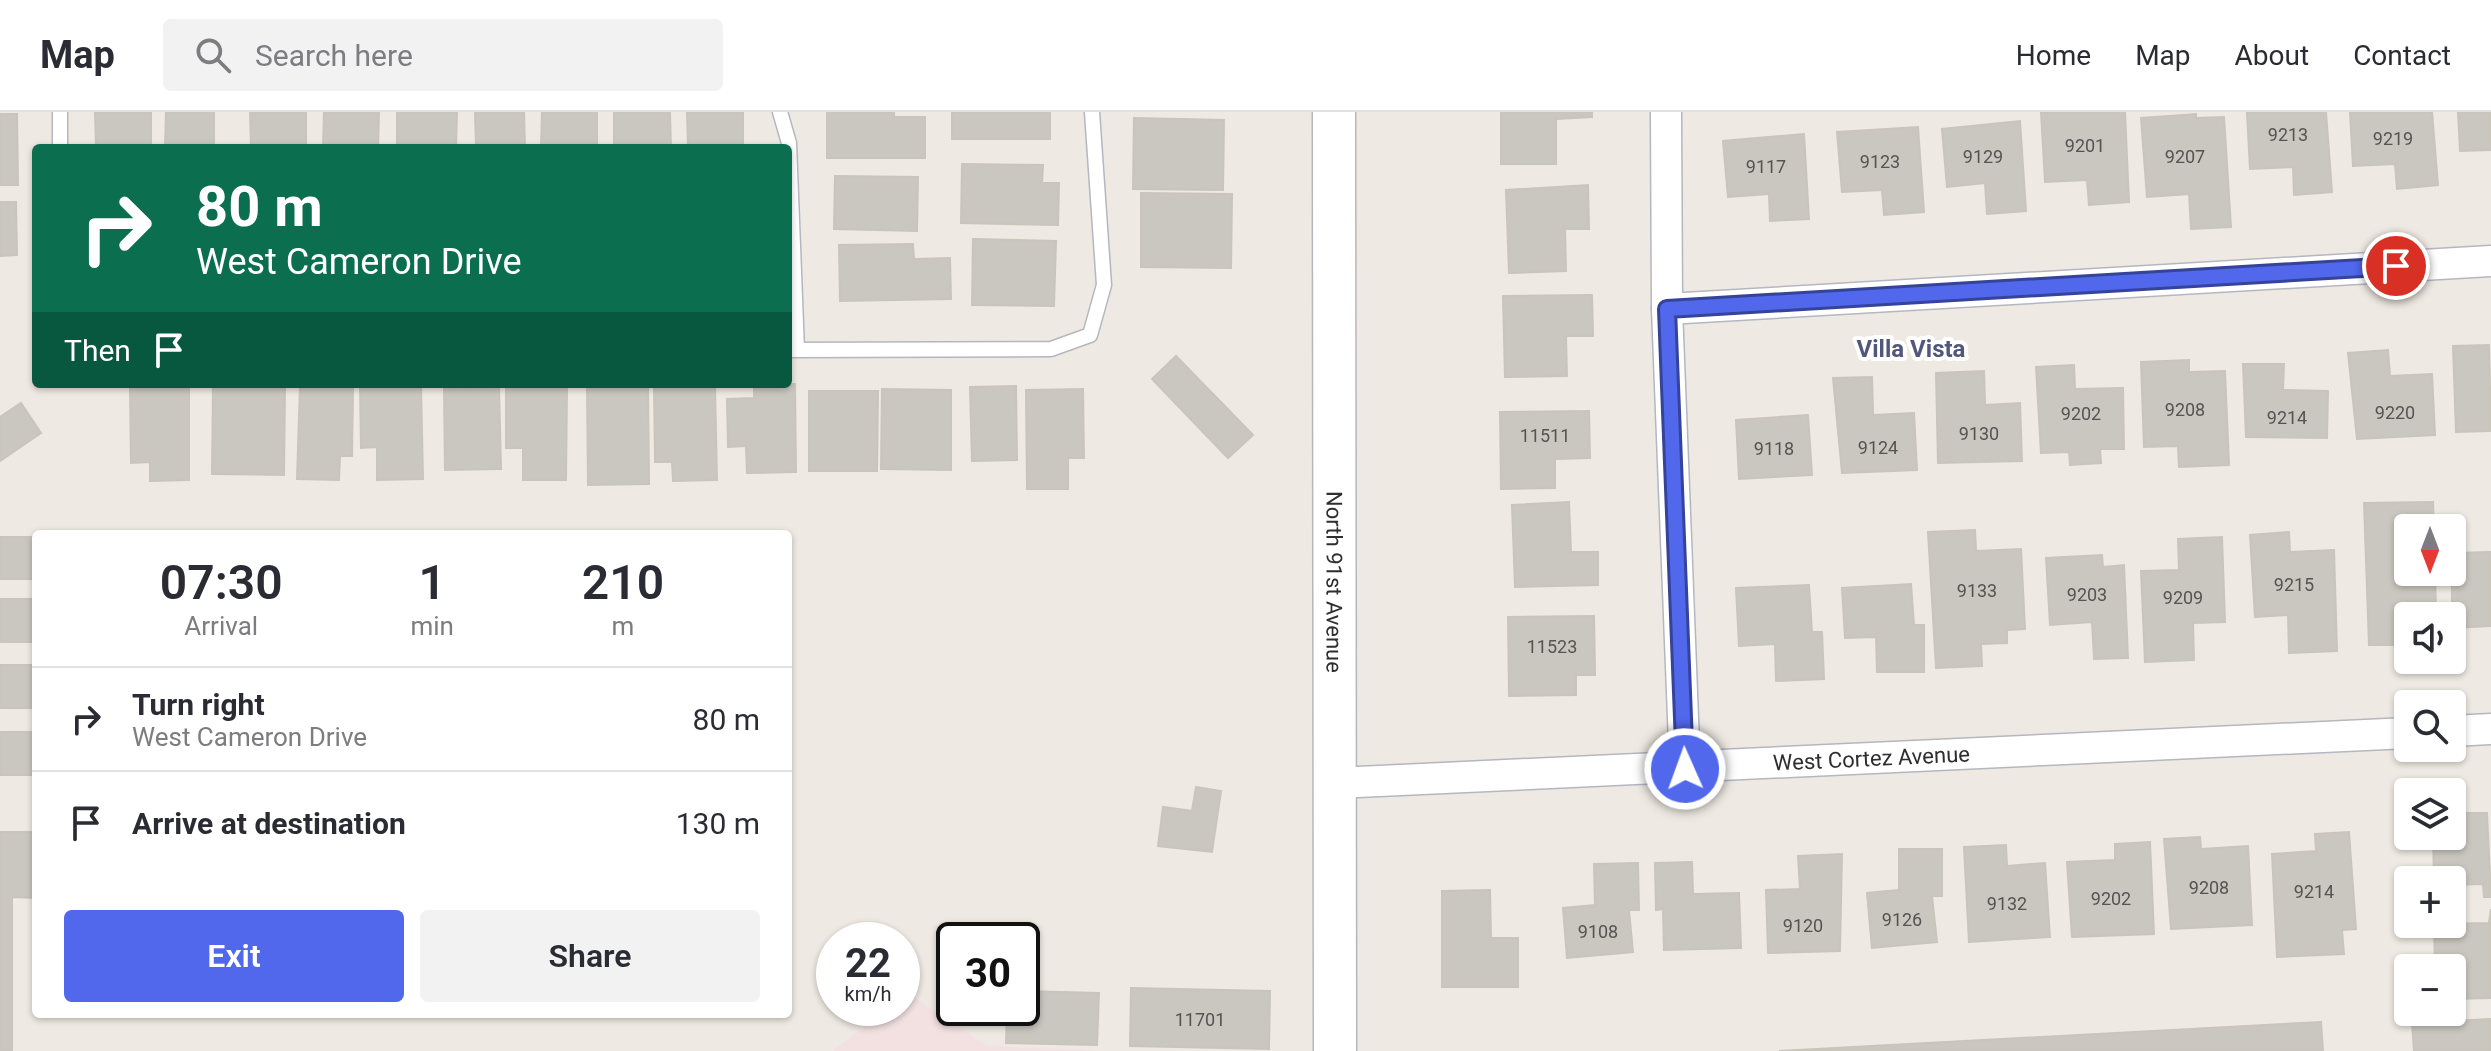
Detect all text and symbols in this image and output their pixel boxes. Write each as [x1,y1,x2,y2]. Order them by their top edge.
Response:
search box [163,19,723,91]
text: Map [40,33,115,77]
icon: search [191,33,235,77]
text: Search here [255,38,413,73]
text: Home [2016,39,2091,72]
text: Map [2135,39,2191,72]
text: About [2235,39,2309,72]
text: Contact [2353,39,2451,72]
house number: 9213 [2268,124,2308,145]
house number: 9219 [2373,128,2413,149]
house number: 9201 [2065,135,2105,156]
house number: 9129 [1963,146,2003,167]
house number: 9207 [2165,146,2205,167]
house number: 9123 [1860,151,1900,172]
house number: 9117 [1746,156,1786,177]
text: 80 m [196,174,323,240]
icon: right [64,176,168,280]
pin [2362,232,2430,300]
text: West Cameron Drive [196,241,522,283]
icon: arrive [2374,244,2418,288]
icon: arrive [147,328,191,372]
text: Then [64,333,131,368]
district label: Villa Vista [1857,335,1966,363]
house number: 9208 [2165,399,2205,420]
house number: 9220 [2375,402,2415,423]
house number: 9202 [2061,403,2101,424]
house number: 9214 [2267,407,2307,428]
house number: 9130 [1959,423,1999,444]
house number: 11511 [1520,425,1570,446]
house number: 9124 [1858,437,1898,458]
house number: 9118 [1754,438,1794,459]
street label: North 91st Avenue [1322,491,1347,673]
north arrow [2394,514,2466,586]
map controls [2394,514,2466,1026]
text: 07:30 [160,554,283,611]
text: 1 [419,554,446,611]
text: 210 [582,554,664,611]
house number: 9215 [2274,574,2314,595]
house number: 9133 [1957,580,1997,601]
house number: 9203 [2067,584,2107,605]
house number: 9209 [2163,587,2203,608]
button: sound [2394,602,2466,674]
text: Arrival [184,611,258,641]
text: min [410,611,454,641]
text: m [612,611,634,641]
house number: 11523 [1527,636,1577,657]
text: Turn right [132,687,265,722]
button: search [2394,690,2466,762]
icon: right [64,697,108,741]
text: 80 m [693,702,760,737]
text: West Cameron Drive [132,722,367,752]
position arrow [1643,727,1727,811]
street label: West Cortez Avenue [1772,741,1970,775]
button: layers [2394,778,2466,850]
icon: arrive [64,801,108,845]
text: Arrive at destination [132,806,406,841]
text: 130 m [676,806,760,841]
button: + [2394,866,2466,938]
house number: 9208 [2189,877,2229,898]
house number: 9214 [2294,881,2334,902]
house number: 9202 [2091,888,2131,909]
house number: 9132 [1987,893,2027,914]
house number: 9126 [1882,909,1922,930]
button: Exit [64,910,404,1002]
button: Share [420,910,760,1002]
house number: 9120 [1783,915,1823,936]
house number: 9108 [1578,921,1618,942]
speed limit sign: 30 [936,922,1040,1026]
text: 22 [845,940,891,987]
button: − [2394,954,2466,1026]
text: km/h [845,982,891,1006]
house number: 11701 [1175,1009,1225,1030]

